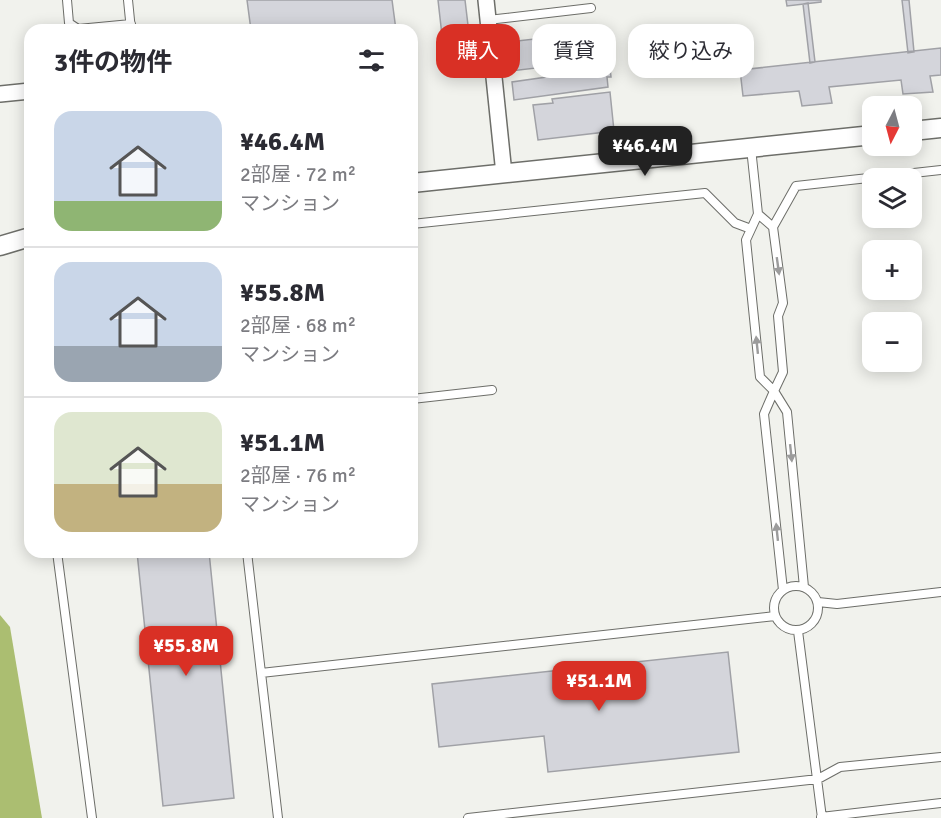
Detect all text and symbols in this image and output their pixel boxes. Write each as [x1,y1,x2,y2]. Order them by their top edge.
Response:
chip: 購入 [436,24,520,78]
chip: 賃貸 [532,24,616,78]
chip: 絞り込み [628,24,754,78]
icon: filters [355,44,388,77]
text: 3件の物件 [54,47,172,79]
north arrow [862,96,922,156]
map controls [862,96,922,372]
text: ¥46.4M [240,126,325,158]
pin: ¥46.4M [596,126,694,177]
text: ¥46.4M [612,133,678,158]
icon: home [102,135,174,207]
text: 2部屋 · 72 m² [240,162,356,187]
button: layers [862,168,922,228]
text: マンション [240,191,340,216]
button: + [862,240,922,300]
one-way arrow [773,257,782,276]
text: ¥55.8M [240,277,325,309]
icon: home [102,286,174,358]
button: − [862,312,922,372]
text: 2部屋 · 68 m² [240,313,356,338]
one-way arrow [752,335,762,354]
text: マンション [240,342,340,367]
text: ¥51.1M [240,427,325,459]
icon: home [102,436,174,508]
one-way arrow [786,444,796,463]
text: 2部屋 · 76 m² [240,463,356,488]
text: マンション [240,492,340,517]
one-way arrow [772,522,781,541]
pin: ¥55.8M [137,626,235,677]
text: ¥55.8M [153,633,219,658]
pin: ¥51.1M [550,661,648,712]
text: ¥51.1M [566,668,632,693]

